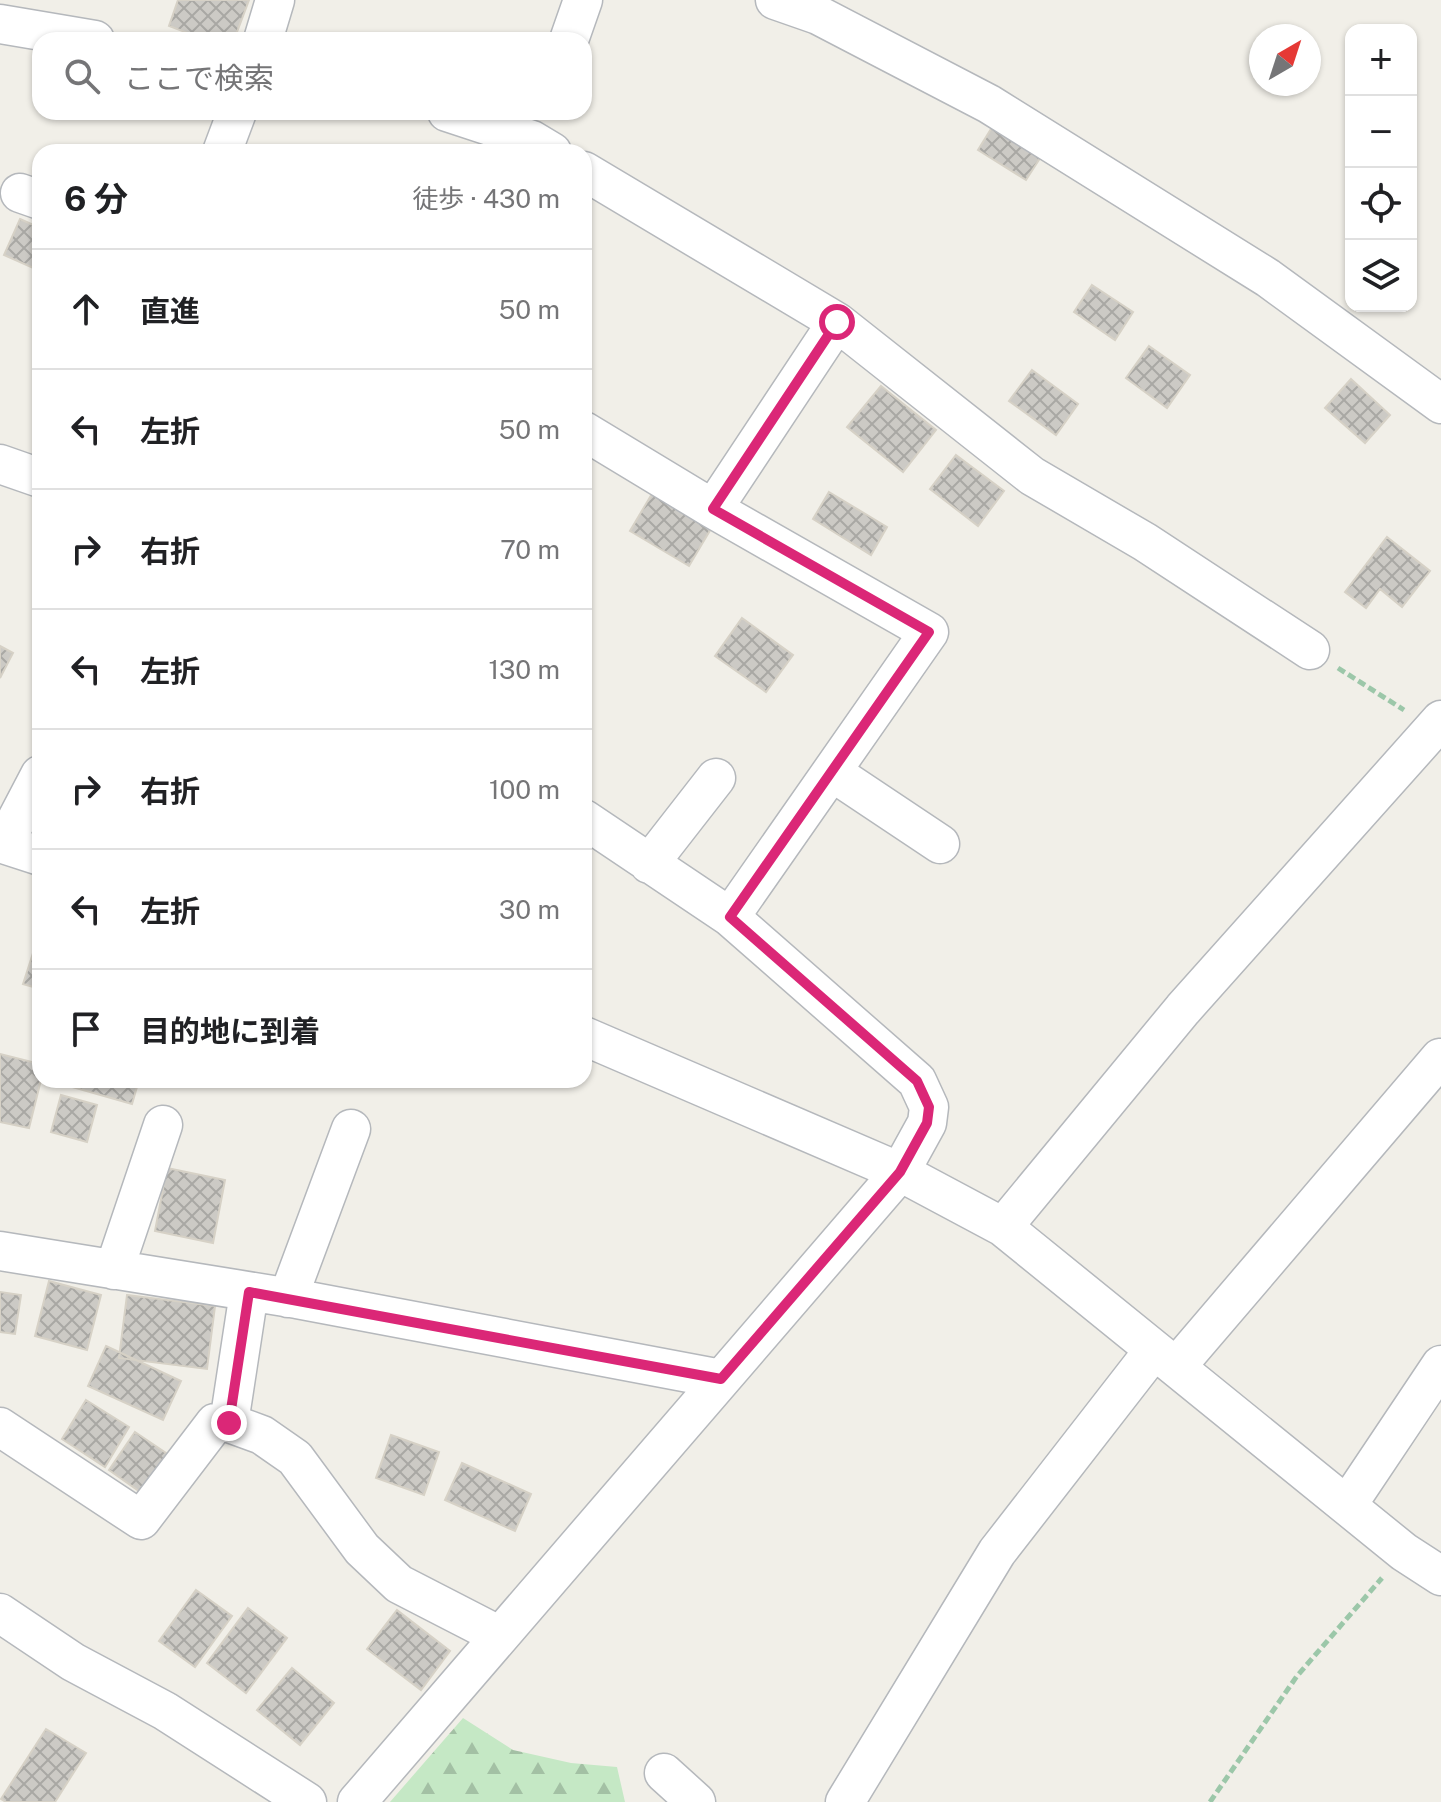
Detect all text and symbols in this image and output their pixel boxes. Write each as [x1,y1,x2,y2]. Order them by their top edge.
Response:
north arrow [1249,24,1321,96]
map controls [1345,24,1417,312]
button: + [1345,24,1417,96]
search box [32,32,592,120]
icon: search [60,54,104,98]
text: ここで検索 [124,60,274,96]
button: − [1345,96,1417,168]
button: locate [1345,168,1417,240]
text: 6 分 [64,179,128,219]
text: 徒歩 · 430 m [412,183,560,214]
button: layers [1345,240,1417,312]
icon: ahead [64,287,108,331]
text: 直進 [140,293,200,329]
text: 50 m [499,294,560,325]
route start [819,304,855,340]
icon: left [64,407,108,451]
text: 左折 [140,413,200,449]
text: 50 m [499,414,560,445]
icon: right [64,527,108,571]
text: 右折 [140,533,200,569]
text: 70 m [500,534,560,565]
icon: left [64,647,108,691]
text: 左折 [140,653,200,689]
text: 130 m [488,654,560,685]
icon: right [64,767,108,811]
text: 右折 [140,773,200,809]
text: 100 m [489,774,560,805]
icon: left [64,887,108,931]
text: 左折 [140,893,200,929]
text: 30 m [499,894,560,925]
icon: arrive [64,1007,108,1051]
text: 目的地に到着 [140,1013,320,1049]
route end [211,1405,247,1441]

